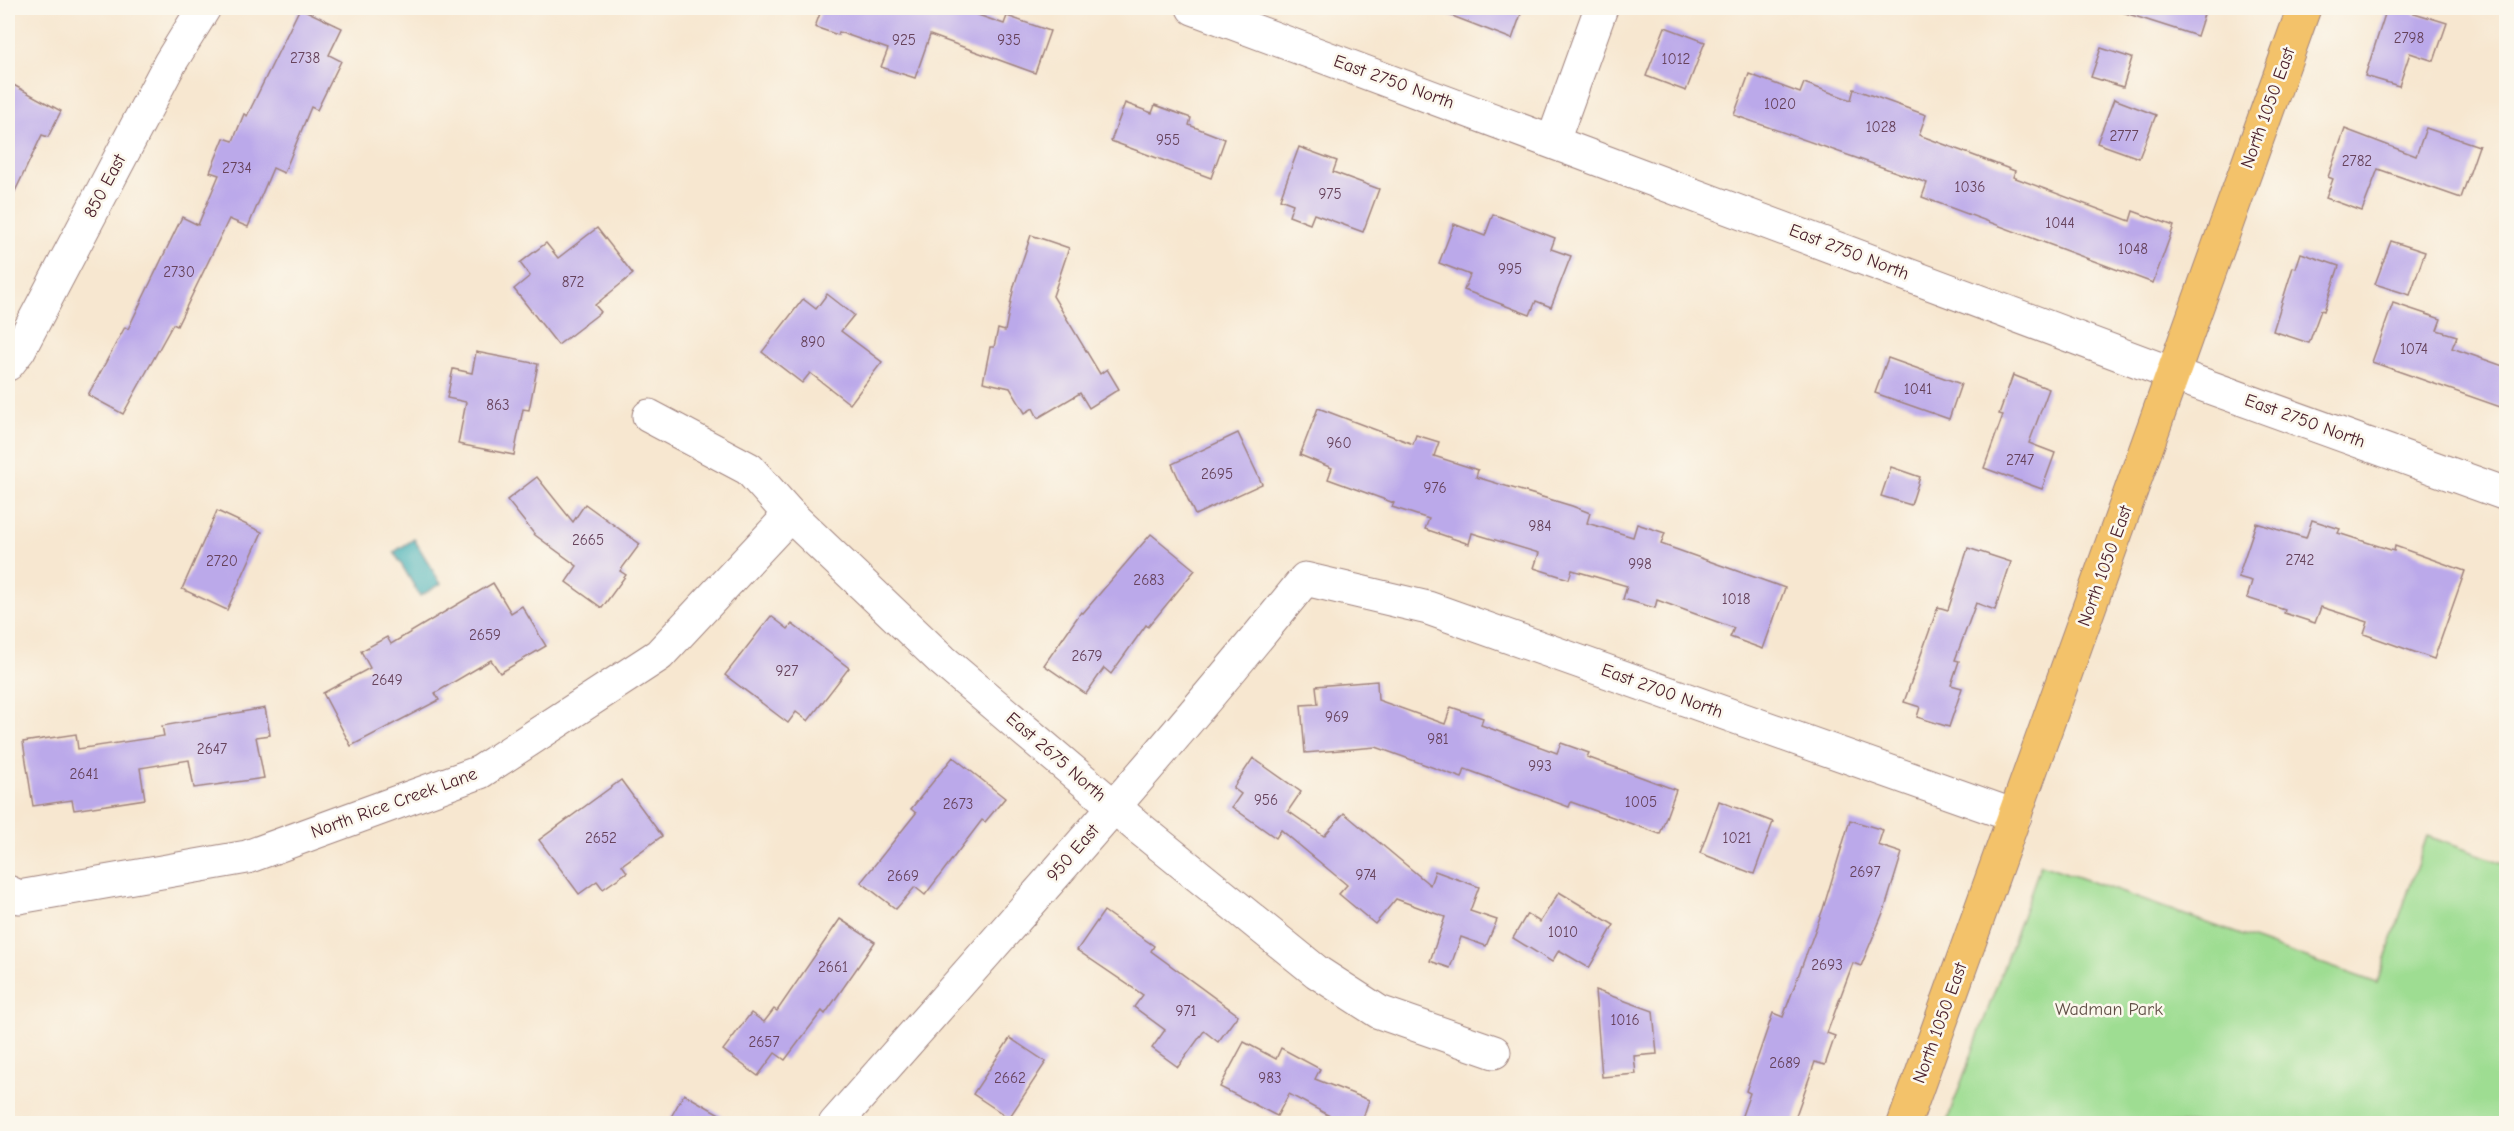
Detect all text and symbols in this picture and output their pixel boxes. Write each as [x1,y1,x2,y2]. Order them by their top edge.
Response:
house number: 2798 [2394,29,2424,47]
house number: 925 [892,31,916,49]
house number: 935 [997,31,1021,49]
street label: North 1050 East [2236,44,2300,171]
house number: 2738 [290,49,320,67]
street label: East 2750 North [1331,50,1457,114]
house number: 1012 [1662,50,1690,68]
house number: 1020 [1764,95,1796,113]
house number: 1028 [1866,118,1896,136]
house number: 2777 [2109,127,2139,145]
house number: 955 [1156,131,1180,149]
street label: 850 East [80,150,131,221]
house number: 2782 [2342,152,2372,170]
house number: 2734 [222,159,252,177]
house number: 1036 [1955,178,1985,196]
house number: 975 [1318,185,1342,203]
house number: 1044 [2045,214,2075,232]
street label: East 2750 North [1786,219,1912,285]
house number: 1048 [2118,240,2148,258]
house number: 995 [1498,260,1522,278]
house number: 2730 [163,263,195,281]
house number: 872 [562,273,584,291]
house number: 890 [801,333,825,351]
house number: 1074 [2400,340,2428,358]
house number: 1041 [1904,380,1932,398]
street label: East 2750 North [2242,389,2368,453]
house number: 863 [486,396,510,414]
house number: 960 [1326,434,1352,452]
house number: 2747 [2006,451,2034,469]
house number: 2695 [1201,465,1233,483]
house number: 976 [1423,479,1447,497]
street label: North 1050 East [2073,502,2137,629]
house number: 984 [1529,517,1551,535]
house number: 2665 [572,531,604,549]
house number: 2742 [2286,551,2314,569]
house number: 2720 [206,552,238,570]
house number: 998 [1628,555,1652,573]
house number: 2683 [1133,571,1165,589]
house number: 1018 [1722,590,1750,608]
house number: 2659 [469,626,501,644]
house number: 2679 [1072,647,1103,665]
street label: East 2700 North [1598,659,1726,723]
house number: 927 [776,662,798,680]
house number: 2649 [371,671,403,689]
street label: East 2675 North [1002,708,1110,806]
house number: 969 [1325,708,1349,726]
house number: 981 [1427,730,1449,748]
house number: 2647 [197,740,227,758]
house number: 993 [1528,757,1552,775]
street label: North Rice Creek Lane [308,763,480,843]
house number: 2641 [69,765,99,783]
house number: 956 [1254,791,1278,809]
house number: 1005 [1625,793,1657,811]
house number: 2673 [943,795,973,813]
street label: 950 East [1042,819,1104,886]
house number: 2652 [585,829,617,847]
house number: 1021 [1723,829,1751,847]
house number: 2697 [1849,863,1881,881]
house number: 974 [1355,866,1377,884]
house number: 2669 [887,867,919,885]
house number: 1010 [1548,923,1578,941]
house number: 2693 [1811,956,1843,974]
house number: 2661 [818,958,848,976]
street label: North 1050 East [1908,959,1972,1086]
park label: Wadman Park [2055,999,2163,1020]
house number: 971 [1175,1002,1197,1020]
house number: 1016 [1610,1011,1640,1029]
house number: 2657 [748,1033,780,1051]
house number: 2689 [1769,1054,1801,1072]
house number: 2662 [994,1069,1026,1087]
house number: 983 [1258,1069,1282,1087]

